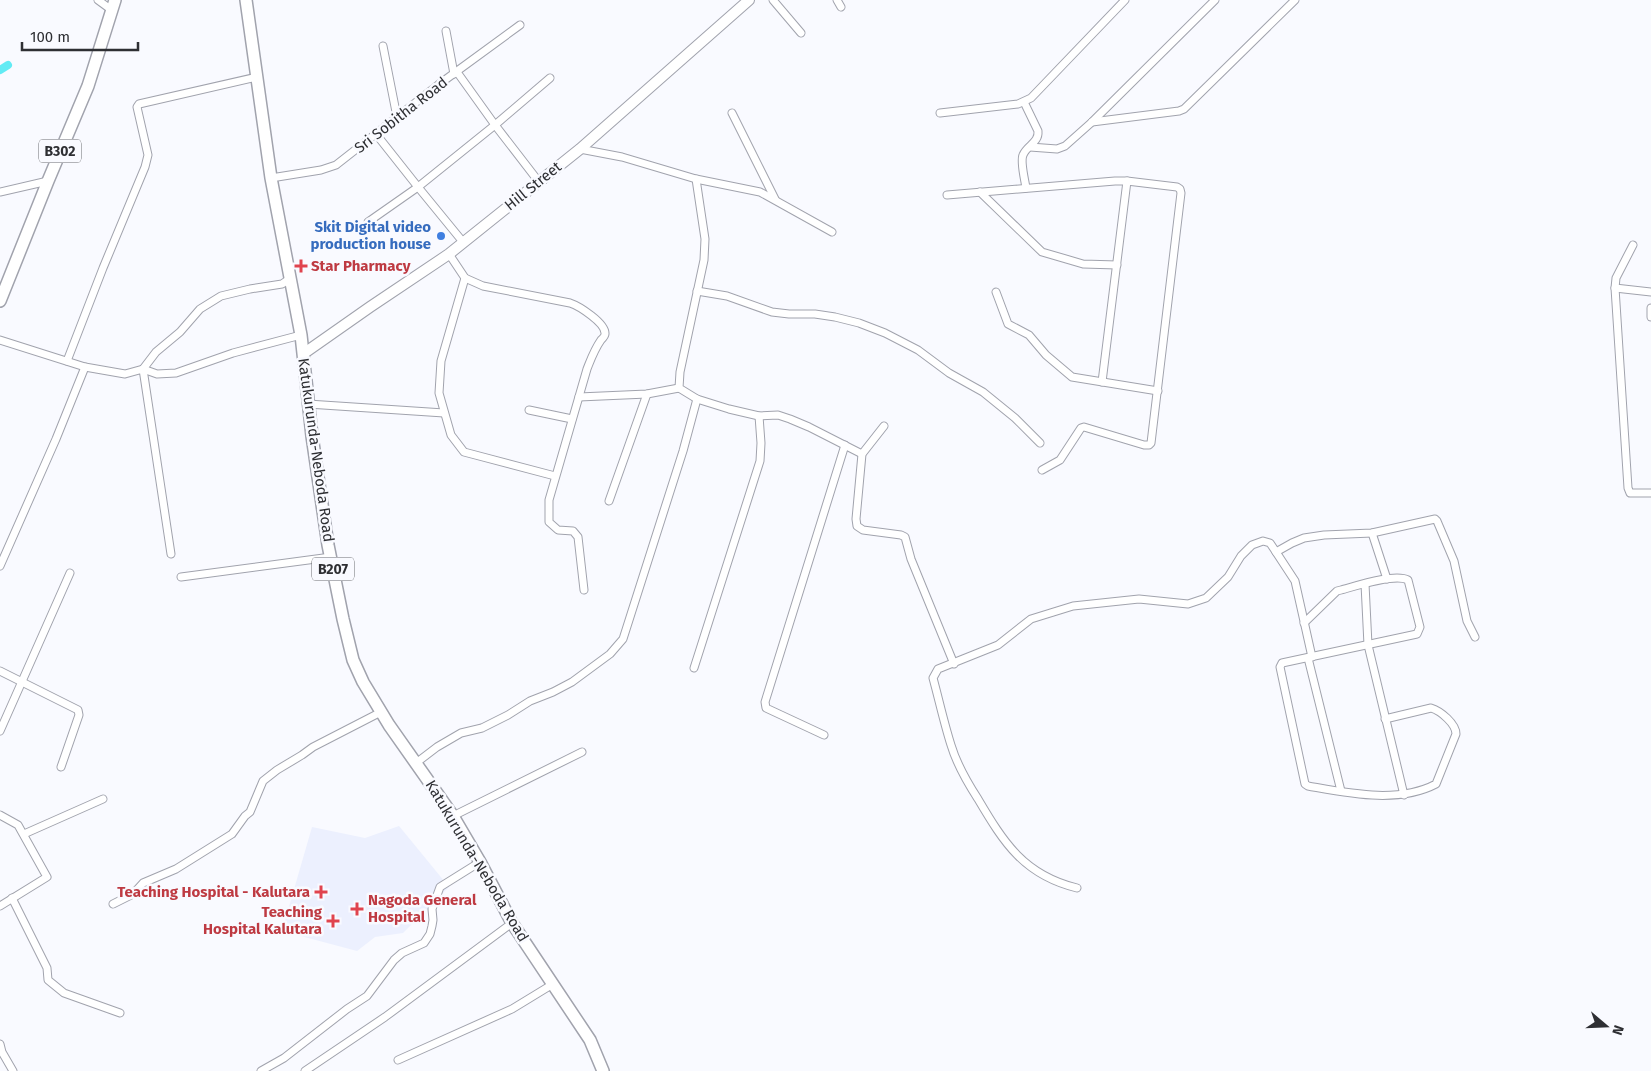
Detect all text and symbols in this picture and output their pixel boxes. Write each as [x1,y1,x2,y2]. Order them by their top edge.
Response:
scale bar [22,20,139,52]
text: 100 m [30,28,70,46]
street label: Sri Sobitha Road [351,73,451,157]
road number: B302 [39,140,81,162]
street label: Hill Street [501,157,565,214]
place label: Skit Digital video production house [310,218,431,253]
marker: Skit Digital video production house [435,230,447,242]
place label: Star Pharmacy [311,257,411,275]
marker: Star Pharmacy [295,260,307,272]
street label: Katukurunda-Neboda Road [294,357,338,543]
road number: B207 [312,558,354,580]
street label: Katukurunda-Neboda Road [422,777,532,945]
place label: Teaching Hospital - Kalutara [117,883,310,901]
marker: Teaching Hospital - Kalutara [314,885,328,899]
place label: Nagoda General Hospital [368,891,477,926]
marker: Nagoda General Hospital [350,902,364,916]
place label: Teaching Hospital Kalutara [203,903,323,938]
marker: Teaching Hospital Kalutara [326,914,340,928]
north arrow [1581,1001,1631,1051]
text: N [1608,1023,1627,1037]

